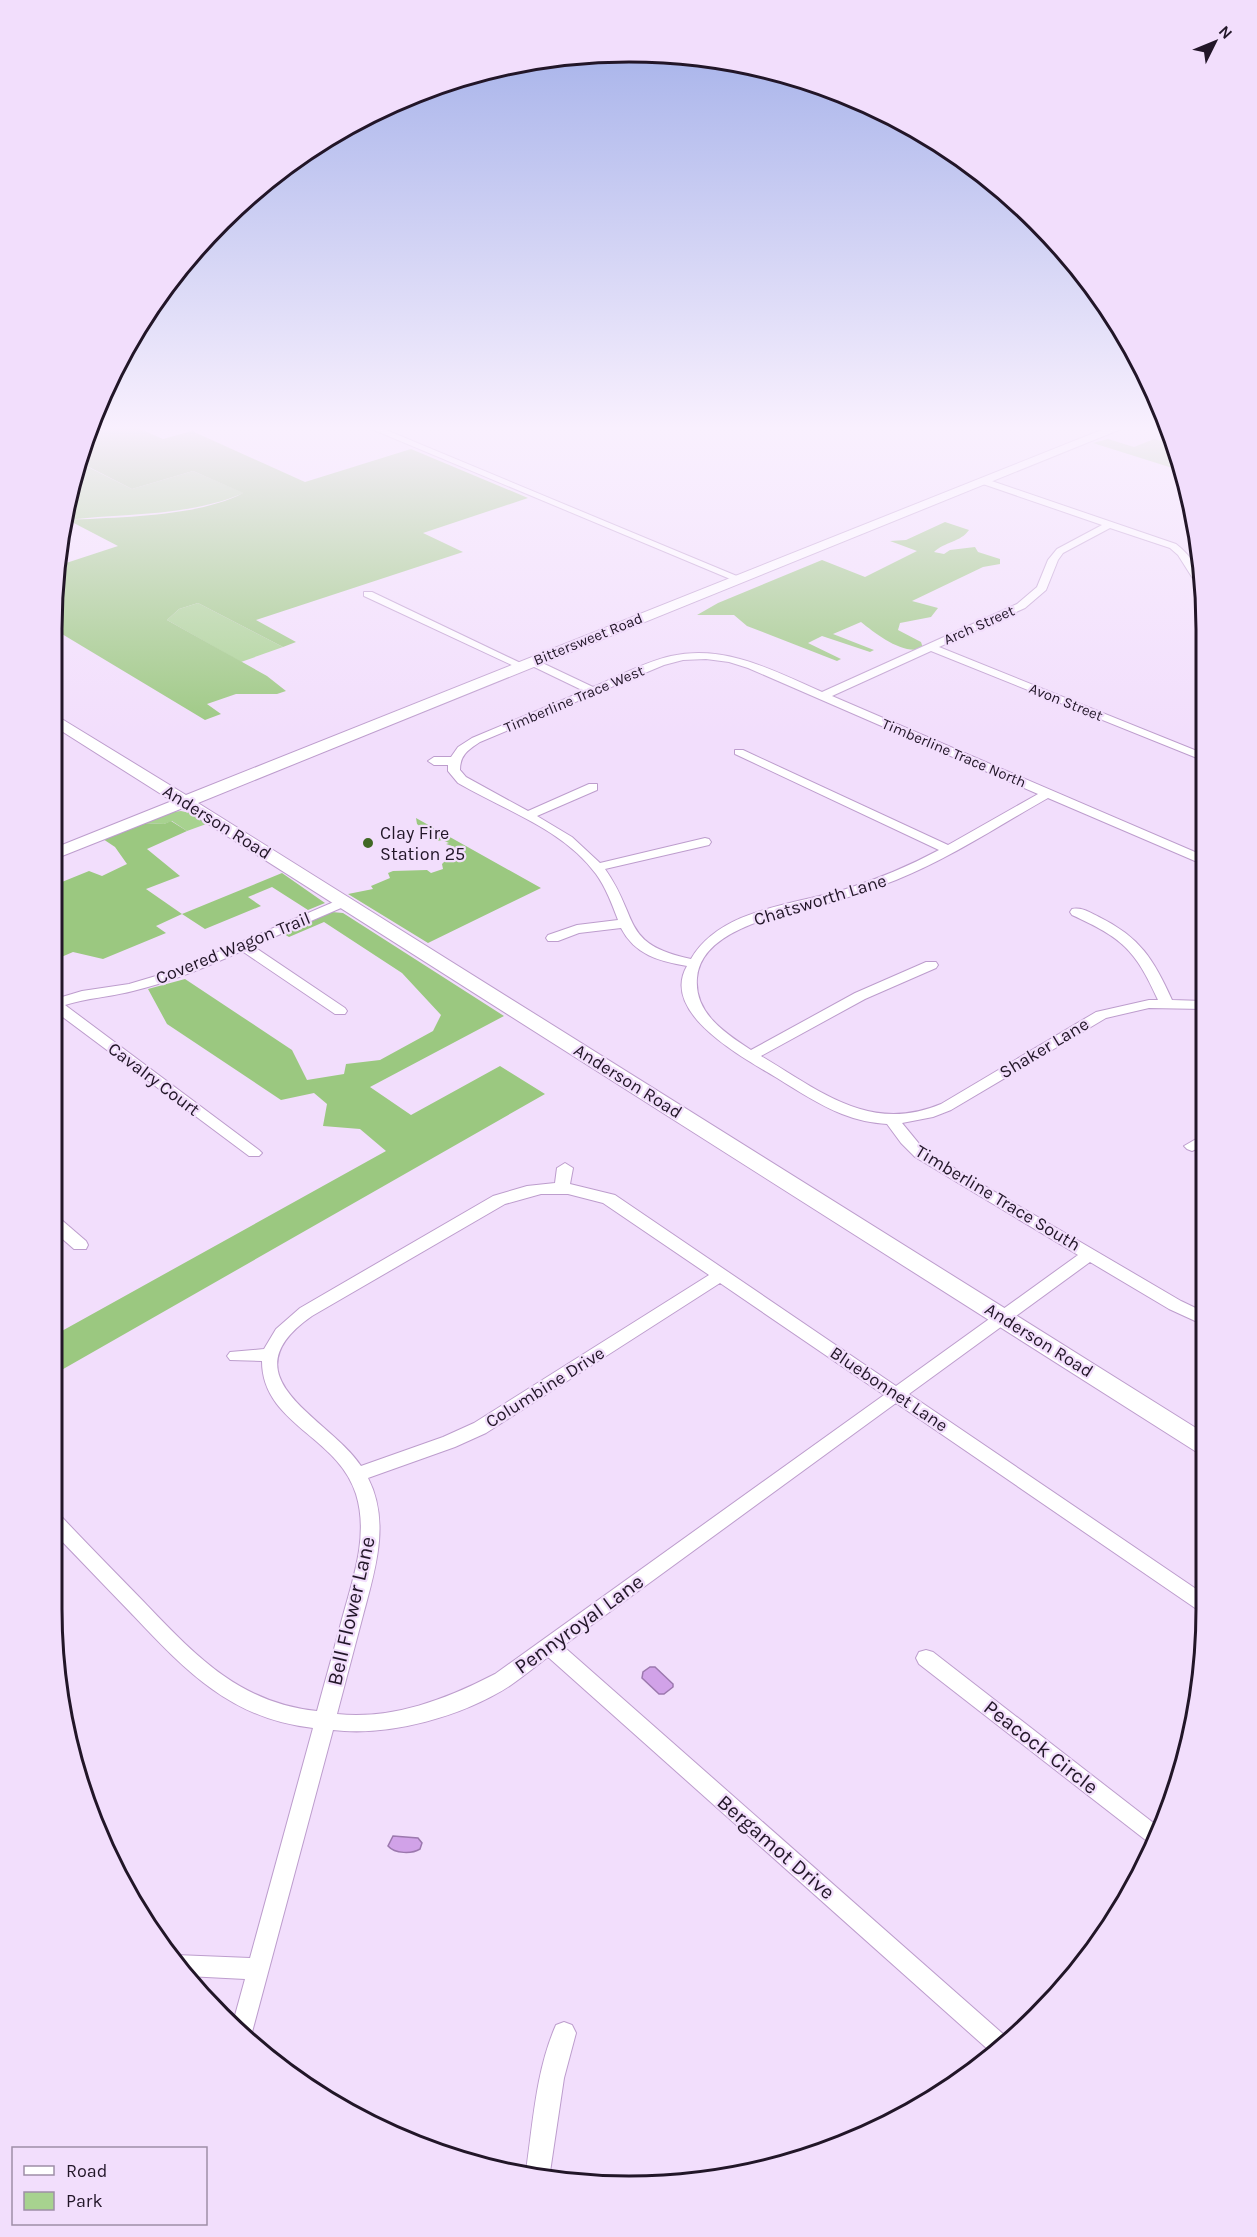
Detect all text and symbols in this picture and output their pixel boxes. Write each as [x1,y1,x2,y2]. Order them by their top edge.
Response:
north arrow [1185,12,1245,72]
text: N [1215,21,1236,43]
street label: Arch Street [941,601,1018,649]
street label: Bittersweet Road [531,609,645,669]
street label: Timberline Trace West [501,661,647,737]
street label: Avon Street [1027,679,1106,725]
street label: Timberline Trace North [879,714,1029,792]
street label: Anderson Road [159,780,275,864]
place label: Clay Fire Station 25 [380,822,465,865]
marker: Clay Fire Station 25 [361,836,375,850]
street label: Chatsworth Lane [751,869,889,931]
street label: Covered Wagon Trail [152,907,314,989]
street label: Shaker Lane [995,1013,1093,1083]
street label: Cavalry Court [104,1037,204,1121]
street label: Anderson Road [570,1039,686,1123]
street label: Timberline Trace South [912,1140,1084,1256]
street label: Anderson Road [981,1298,1097,1382]
street label: Bluebonnet Lane [826,1341,952,1437]
street label: Columbine Drive [481,1342,609,1432]
street label: Bell Flower Lane [322,1534,380,1688]
street label: Pennyroyal Lane [510,1569,648,1679]
street label: Peacock Circle [979,1695,1103,1799]
street label: Bergamot Drive [712,1790,840,1904]
legend [12,2147,207,2225]
text: Road [66,2160,107,2182]
text: Park [66,2190,103,2212]

